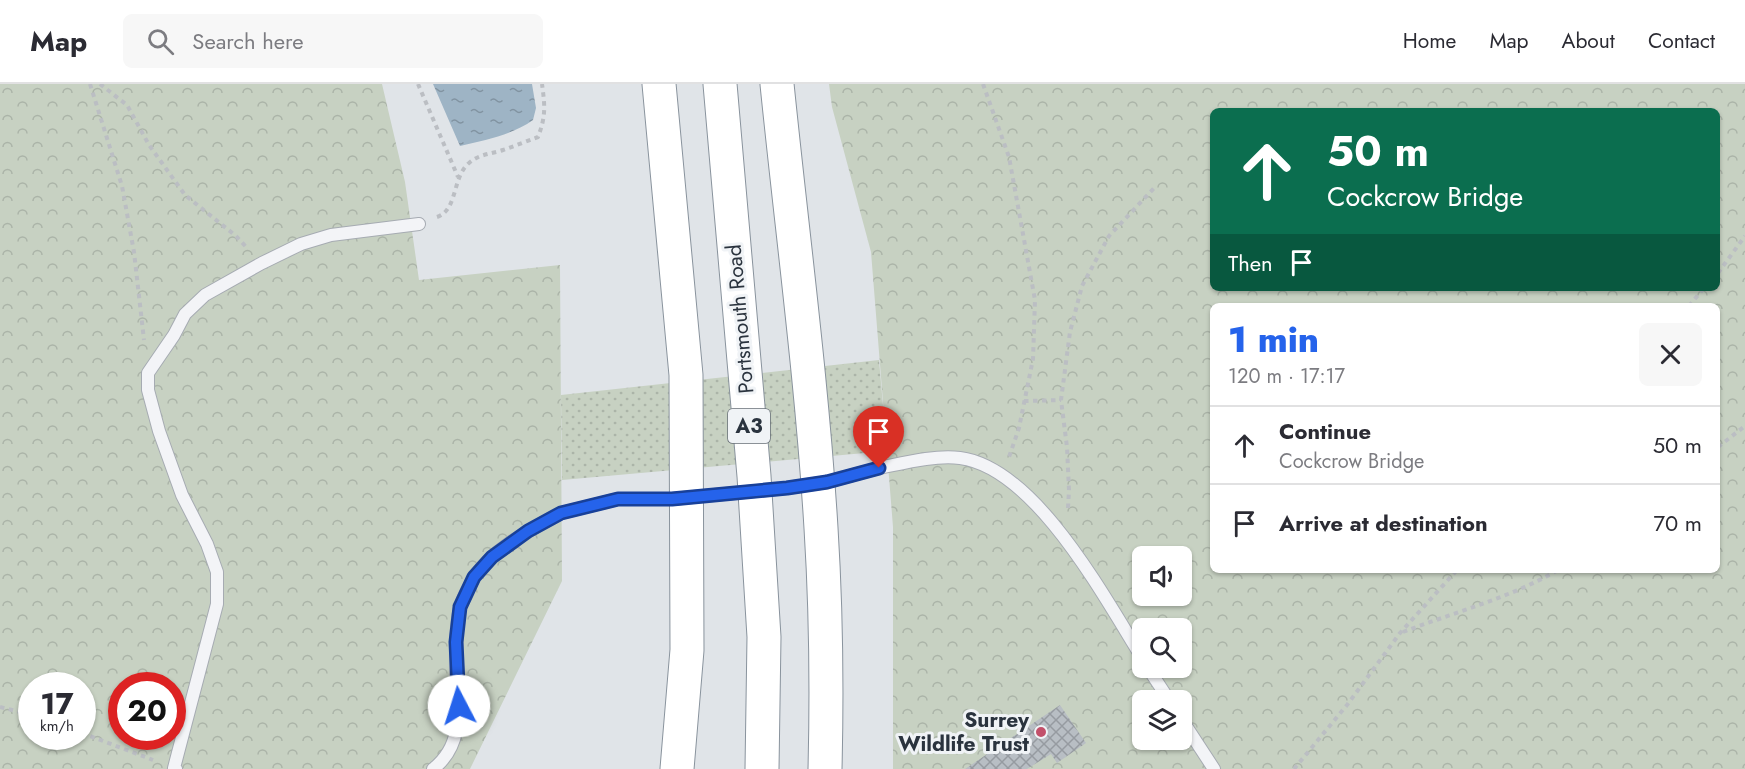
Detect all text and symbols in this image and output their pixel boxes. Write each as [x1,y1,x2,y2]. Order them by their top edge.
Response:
search box [123,14,543,68]
text: Map [30,21,87,62]
icon: search [144,25,177,58]
text: Search here [192,25,304,57]
text: Home [1403,26,1456,56]
text: Map [1489,26,1529,56]
text: About [1562,26,1615,56]
text: Contact [1648,26,1715,56]
text: 50 m [1327,121,1429,182]
icon: ahead [1228,132,1306,210]
text: Cockcrow Bridge [1327,177,1523,216]
street label: Portsmouth Road [719,243,761,395]
icon: arrive [1285,246,1318,279]
text: Then [1228,247,1273,279]
text: 1 min [1228,313,1319,365]
button: close [1639,323,1702,386]
text: 120 m · 17:17 [1228,362,1345,391]
pin [853,406,904,468]
road number: A3 [728,409,770,443]
icon: arrive [862,415,895,448]
text: Continue [1279,415,1371,447]
icon: ahead [1228,429,1261,462]
text: 50 m [1653,429,1702,461]
text: Cockcrow Bridge [1279,447,1424,476]
icon: arrive [1228,507,1261,540]
text: Arrive at destination [1279,507,1488,539]
text: 70 m [1653,507,1702,539]
map controls [1132,546,1192,750]
button: sound [1132,546,1192,606]
button: search [1132,618,1192,678]
speed limit sign: 20 [108,672,186,750]
position arrow [427,674,491,738]
text: 17 [40,682,74,725]
button: layers [1132,690,1192,750]
place label: Surrey Wildlife Trust [898,705,1030,759]
text: km/h [40,715,74,737]
marker: Surrey Wildlife Trust [1034,725,1048,739]

